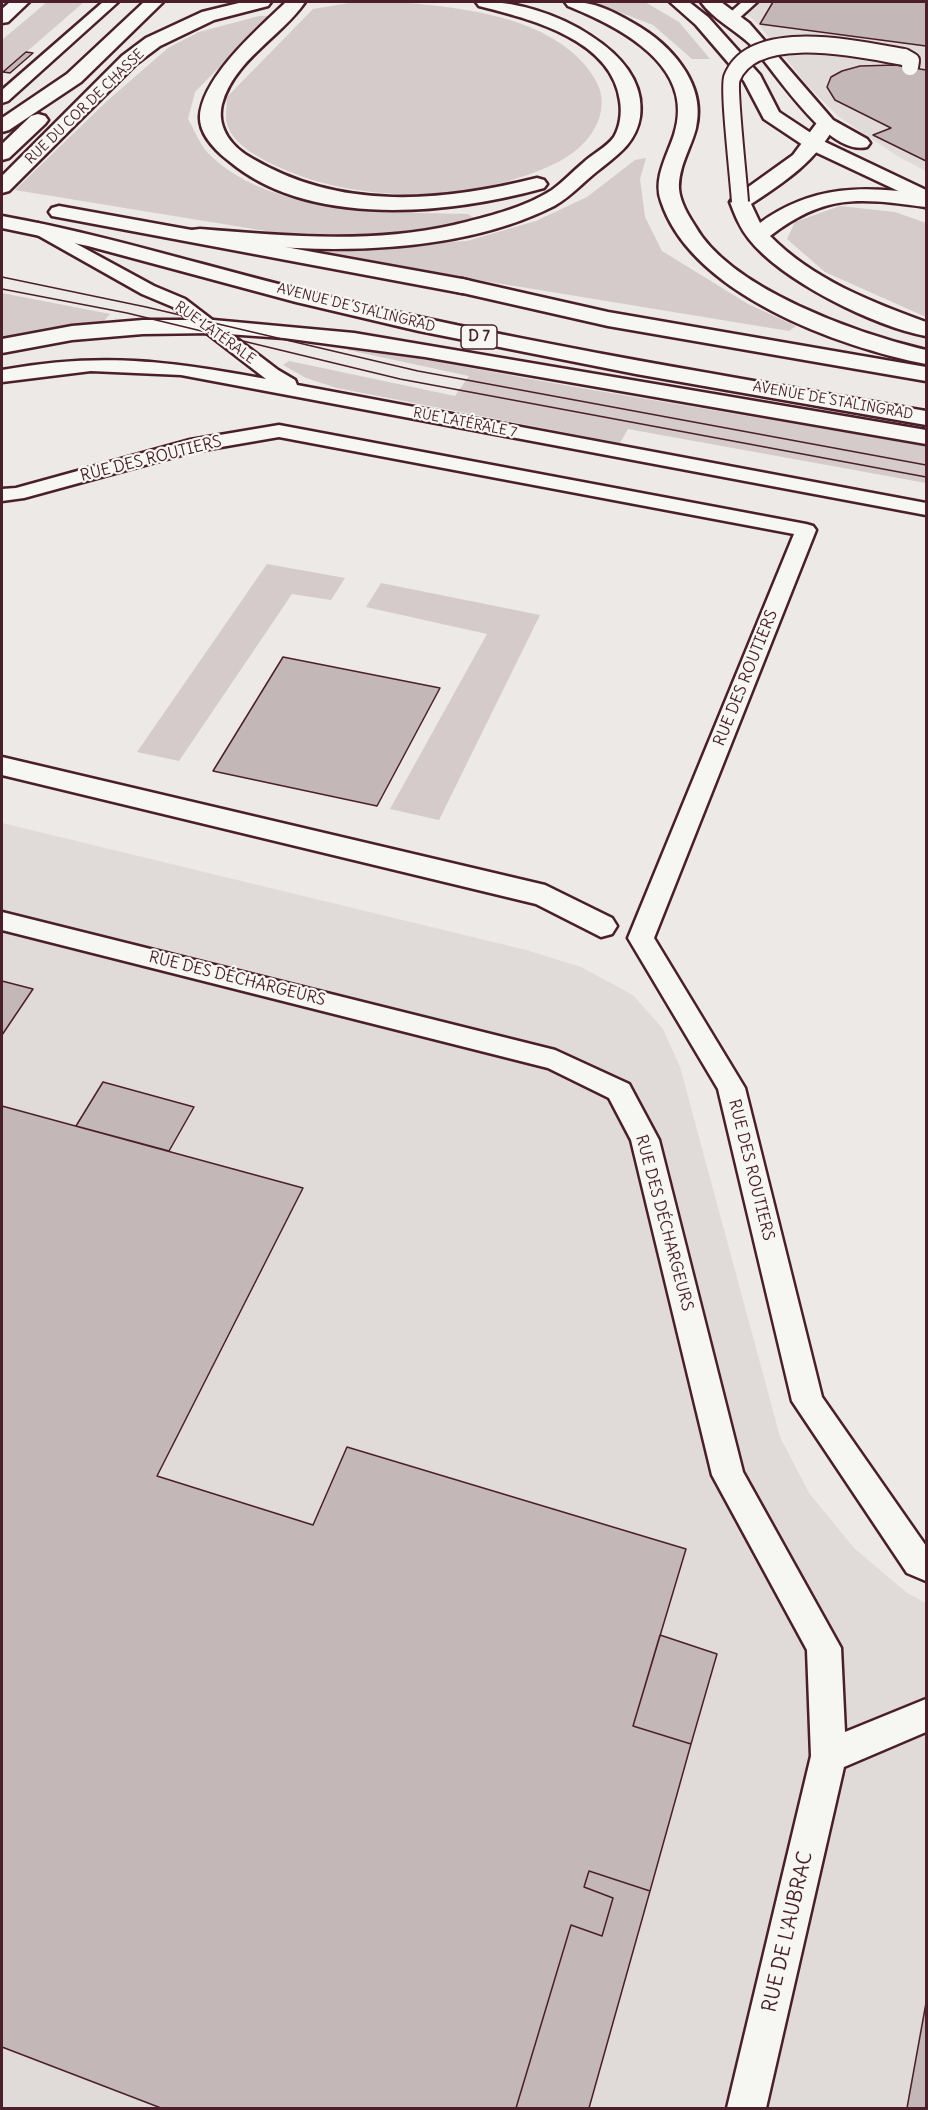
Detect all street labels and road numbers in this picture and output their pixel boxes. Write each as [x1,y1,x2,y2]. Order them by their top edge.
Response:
street label: RUE DU COR DE CHASSE [22,46,148,168]
street label: AVENUE DE STALINGRAD [275,280,437,336]
street label: RUE LATÉRALE [172,298,258,368]
road number: D 7 [461,325,497,349]
street label: AVENUE DE STALINGRAD [751,379,915,423]
street label: RUE LATÉRALE 7 [412,405,518,441]
street label: RUE DES ROUTIERS [78,432,224,486]
street label: RUE DES ROUTIERS [710,607,782,749]
street label: RUE DES DÉCHARGEURS [147,948,327,1010]
street label: RUE DES ROUTIERS [724,1097,778,1243]
street label: RUE DES DÉCHARGEURS [631,1133,697,1313]
street label: RUE DE L'AUBRAC [758,1849,818,2015]

